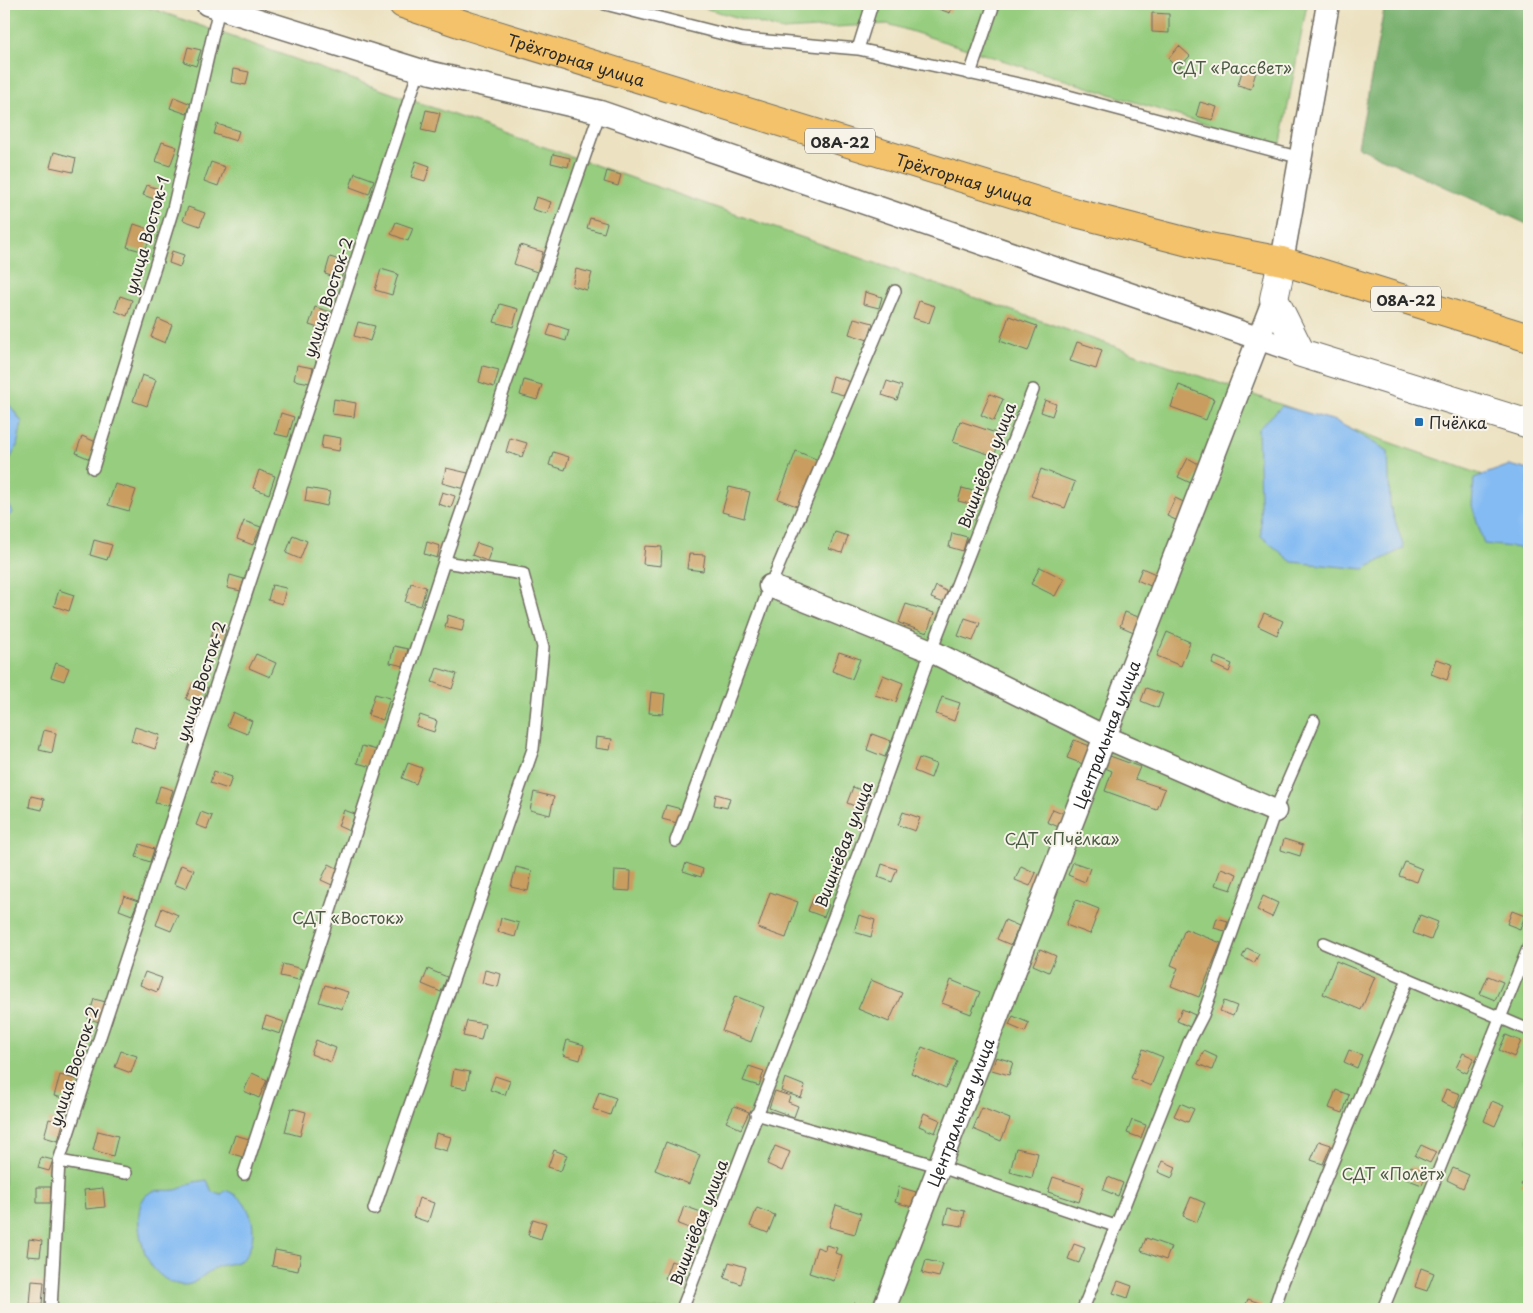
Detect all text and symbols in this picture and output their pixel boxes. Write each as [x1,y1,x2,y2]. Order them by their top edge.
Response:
street label: Трёхгорная улица [505,27,648,92]
park label: СДТ «Рассвет» [1172,55,1292,79]
road number: 08А-22 [805,128,875,154]
street label: Трёхгорная улица [893,146,1036,211]
street label: улица Восток-1 [118,173,174,297]
street label: улица Восток-2 [296,234,358,360]
road number: 08А-22 [1371,286,1441,312]
street label: Вишнёвая улица [951,399,1021,531]
place label: Пчёлка [1429,410,1487,434]
marker: Пчёлка [1413,416,1425,428]
street label: улица Восток-2 [169,618,231,744]
street label: Центральная улица [1066,656,1146,812]
street label: Вишнёвая улица [808,778,878,910]
park label: СДТ «Пчёлка» [1004,826,1120,850]
park label: СДТ «Восток» [292,905,404,929]
street label: улица Восток-2 [42,1003,104,1129]
street label: Центральная улица [920,1034,1000,1190]
street label: Вишнёвая улица [663,1156,733,1288]
park label: СДТ «Полёт» [1341,1161,1445,1185]

